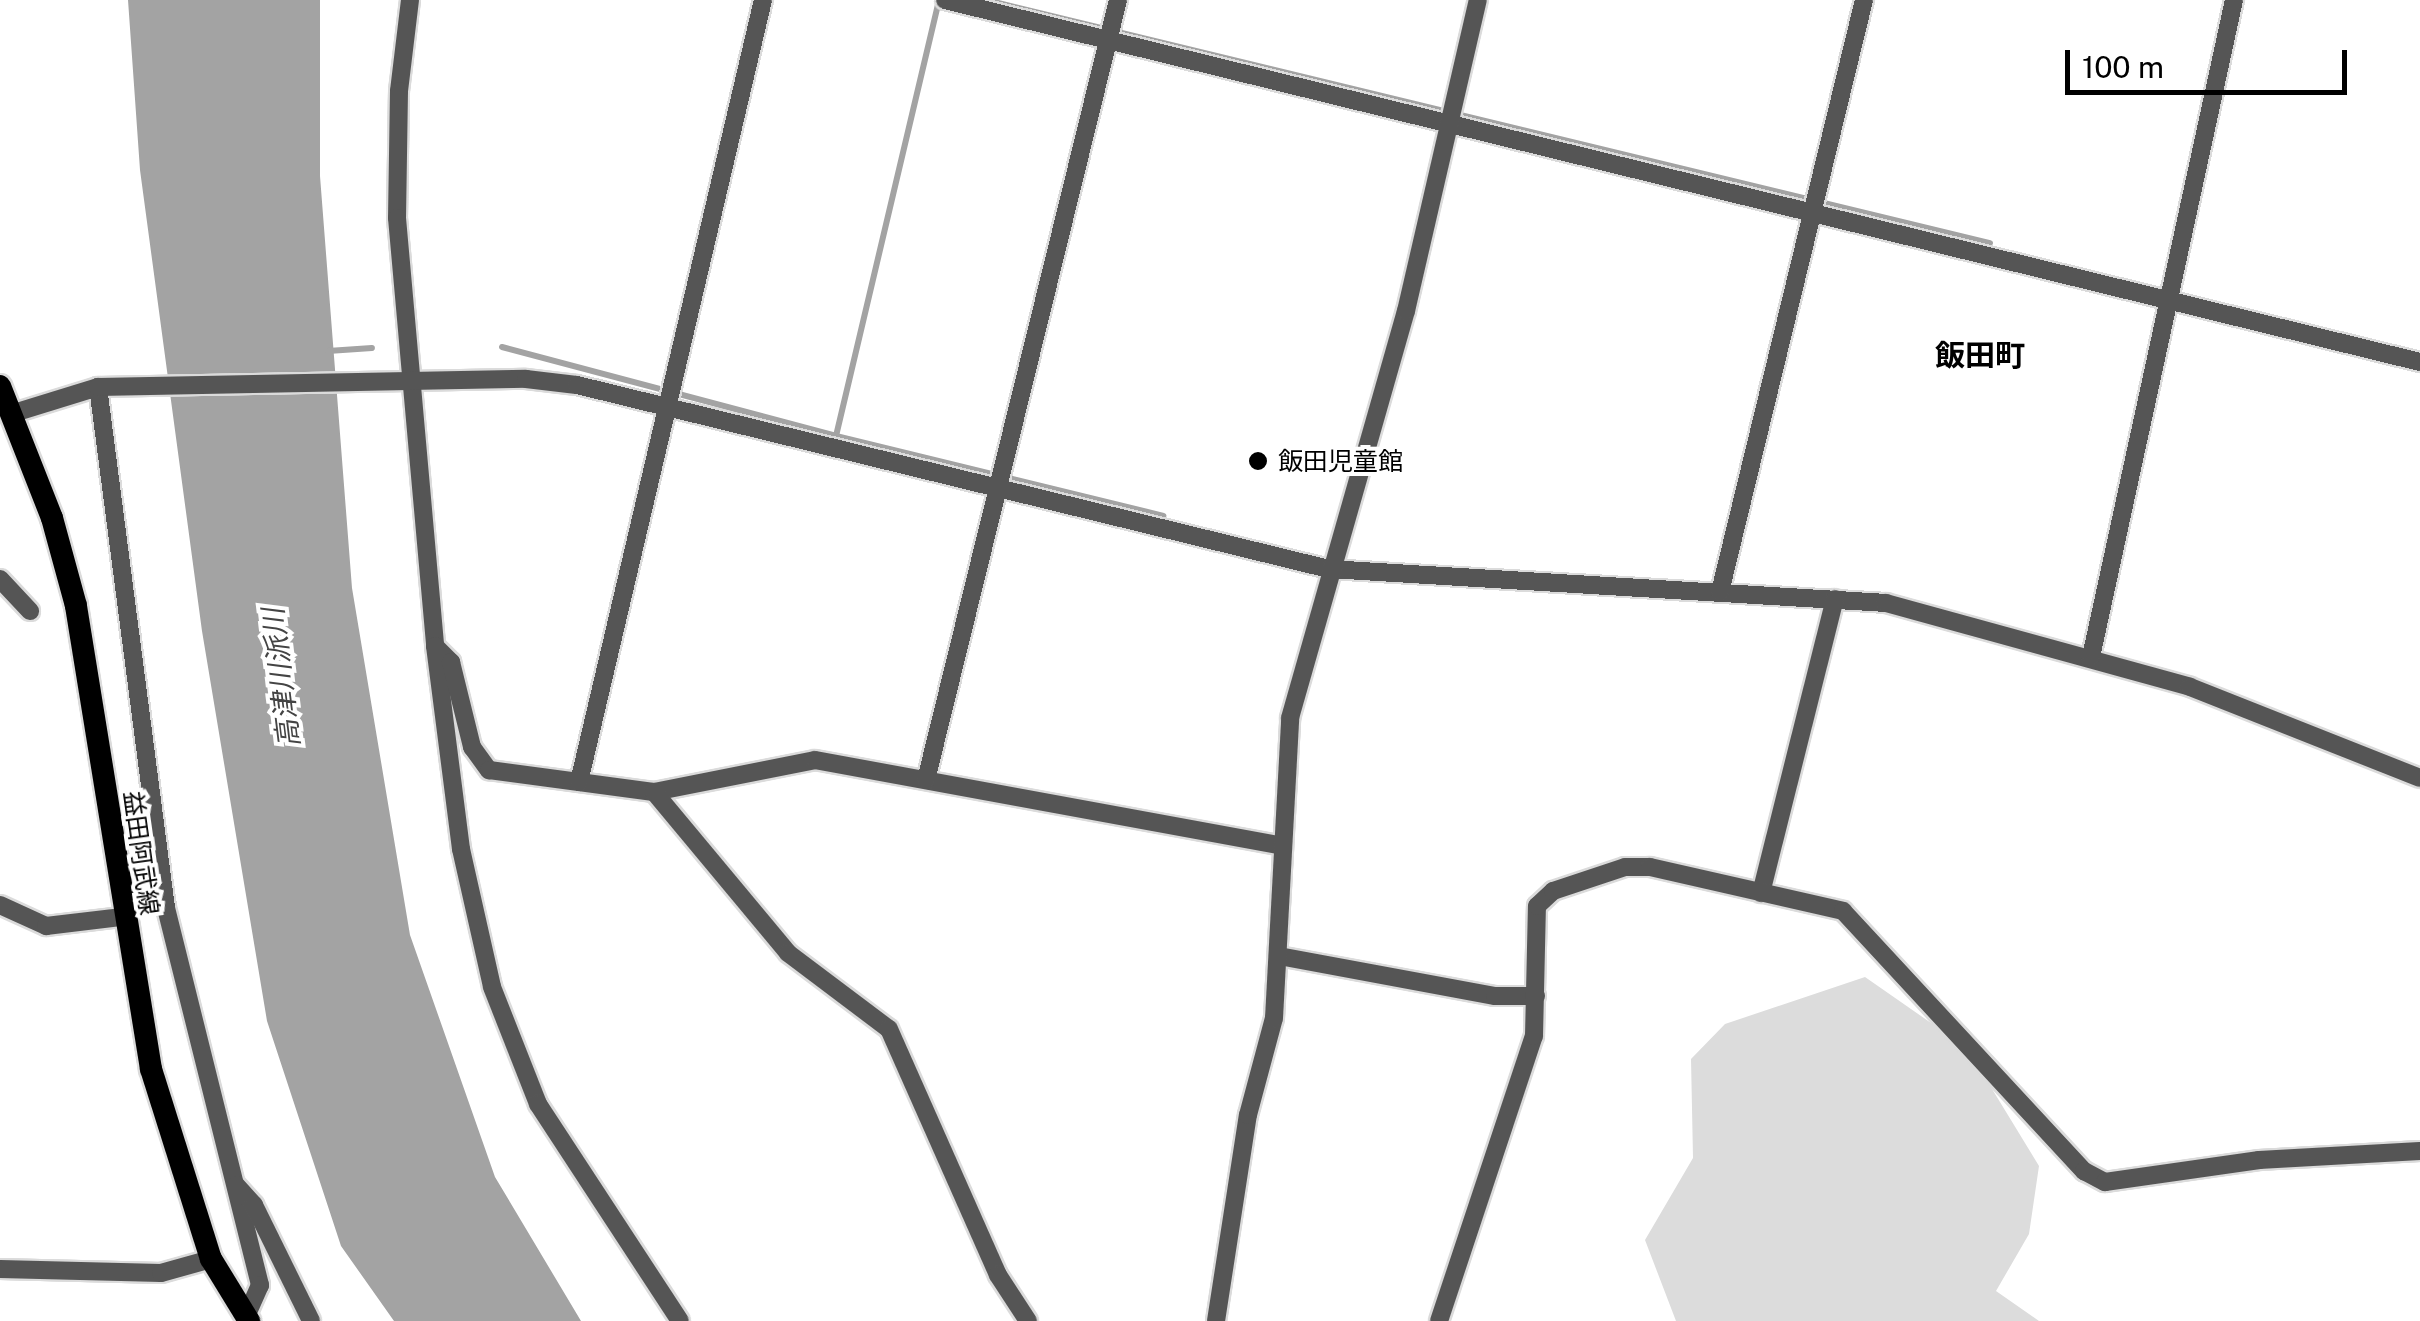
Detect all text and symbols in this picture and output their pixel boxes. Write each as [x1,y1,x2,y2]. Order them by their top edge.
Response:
scale bar [2070,30,2352,92]
text: 100 m [2082,49,2164,85]
district label: 飯田町 [1935,337,2025,373]
place label: 飯田児童館 [1278,446,1403,476]
marker: 飯田児童館 [1247,450,1269,472]
water label: 高津川派川 [256,606,306,750]
street label: 益田阿武線 [117,789,165,917]

